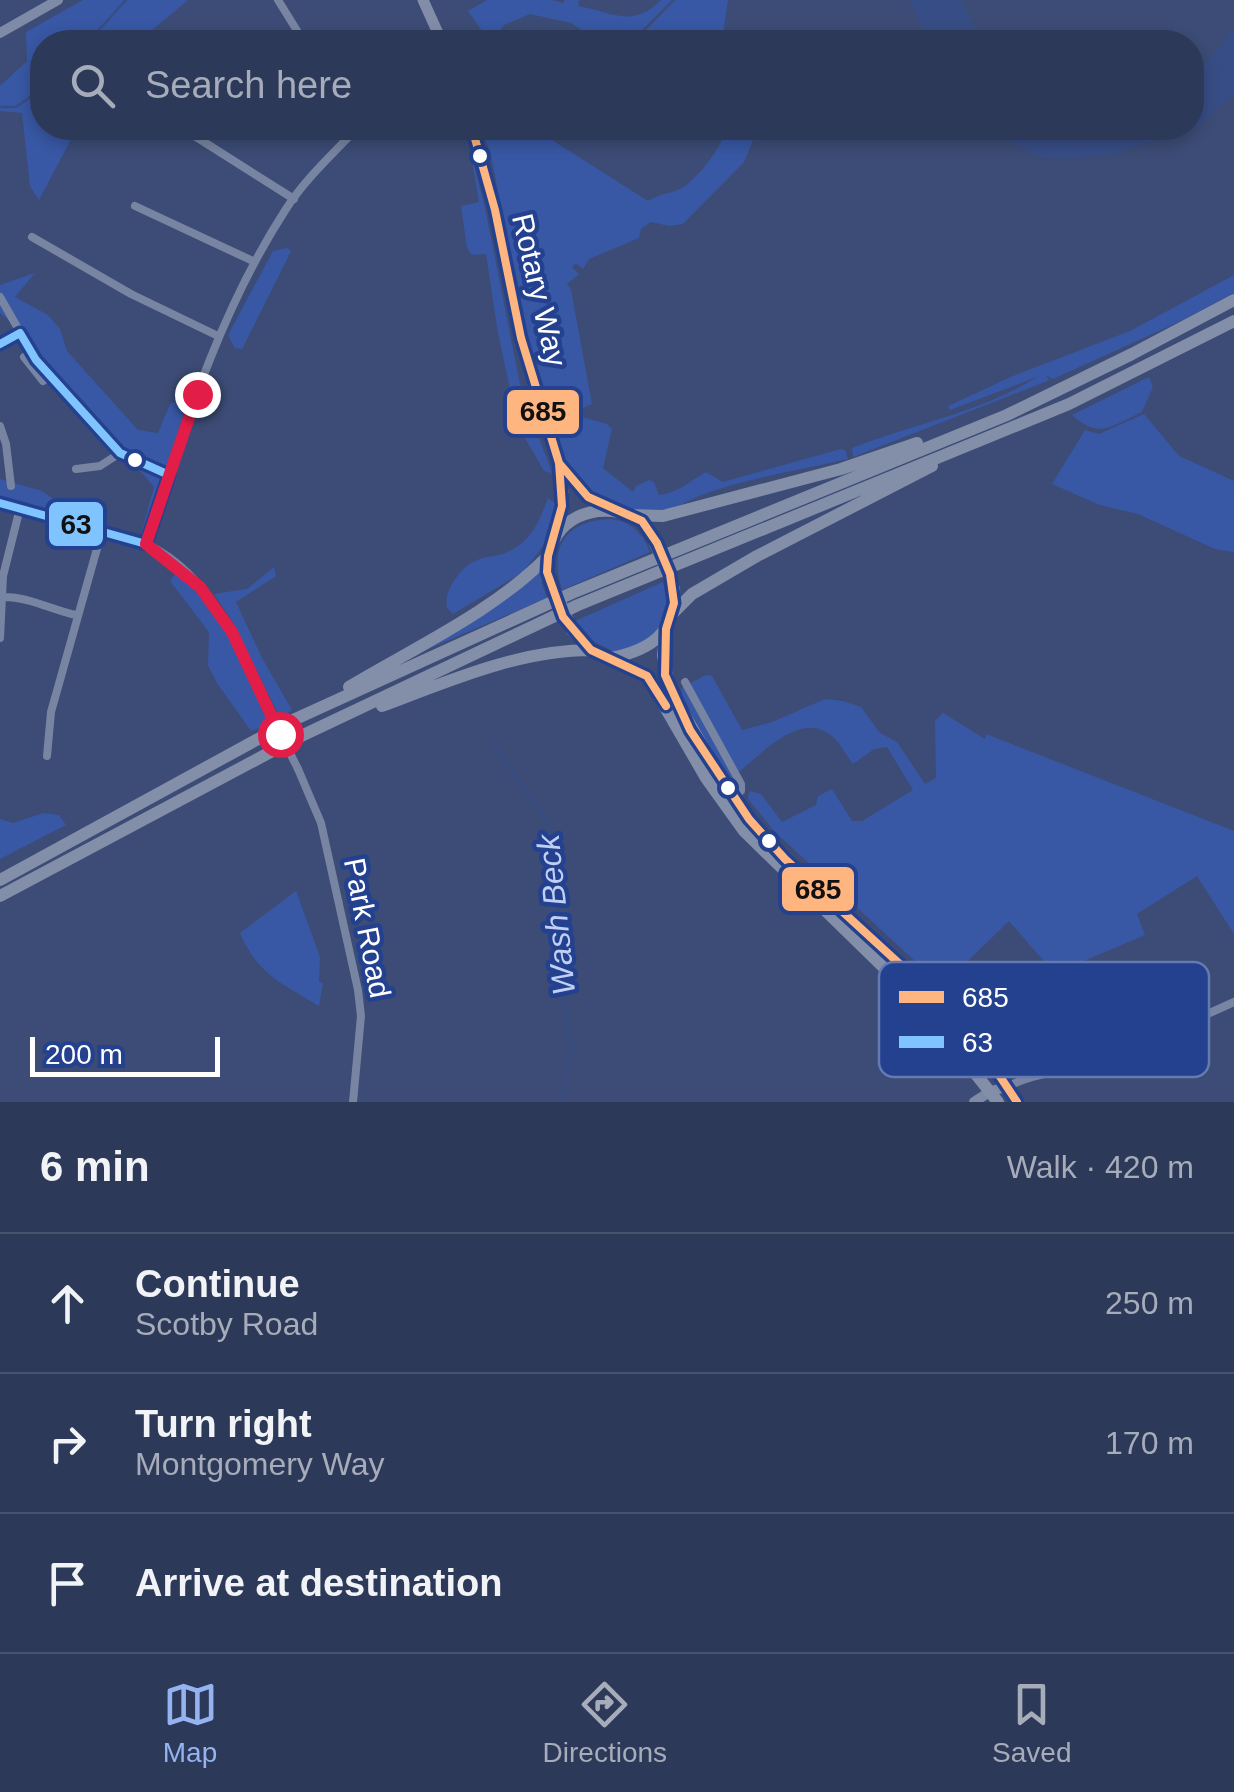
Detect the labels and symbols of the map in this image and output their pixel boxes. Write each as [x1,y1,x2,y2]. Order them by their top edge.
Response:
unlabelled marker [470,146,490,166]
street label: Rotary Way [506,210,573,369]
route end [175,372,221,418]
line badge: 685 [505,388,581,436]
text: 685 [520,396,566,427]
unlabelled marker [125,450,145,470]
line badge: 63 [47,500,105,548]
text: 63 [60,509,92,540]
route start [258,712,304,758]
unlabelled marker [718,778,738,798]
water label: Wash Beck [529,831,582,997]
unlabelled marker [759,831,779,851]
street label: Park Road [338,855,397,1001]
line badge: 685 [780,865,856,913]
text: 685 [795,874,841,905]
legend [879,962,1209,1077]
text: 685 [962,982,1009,1013]
text: 63 [962,1027,993,1058]
scale bar [30,1032,220,1076]

